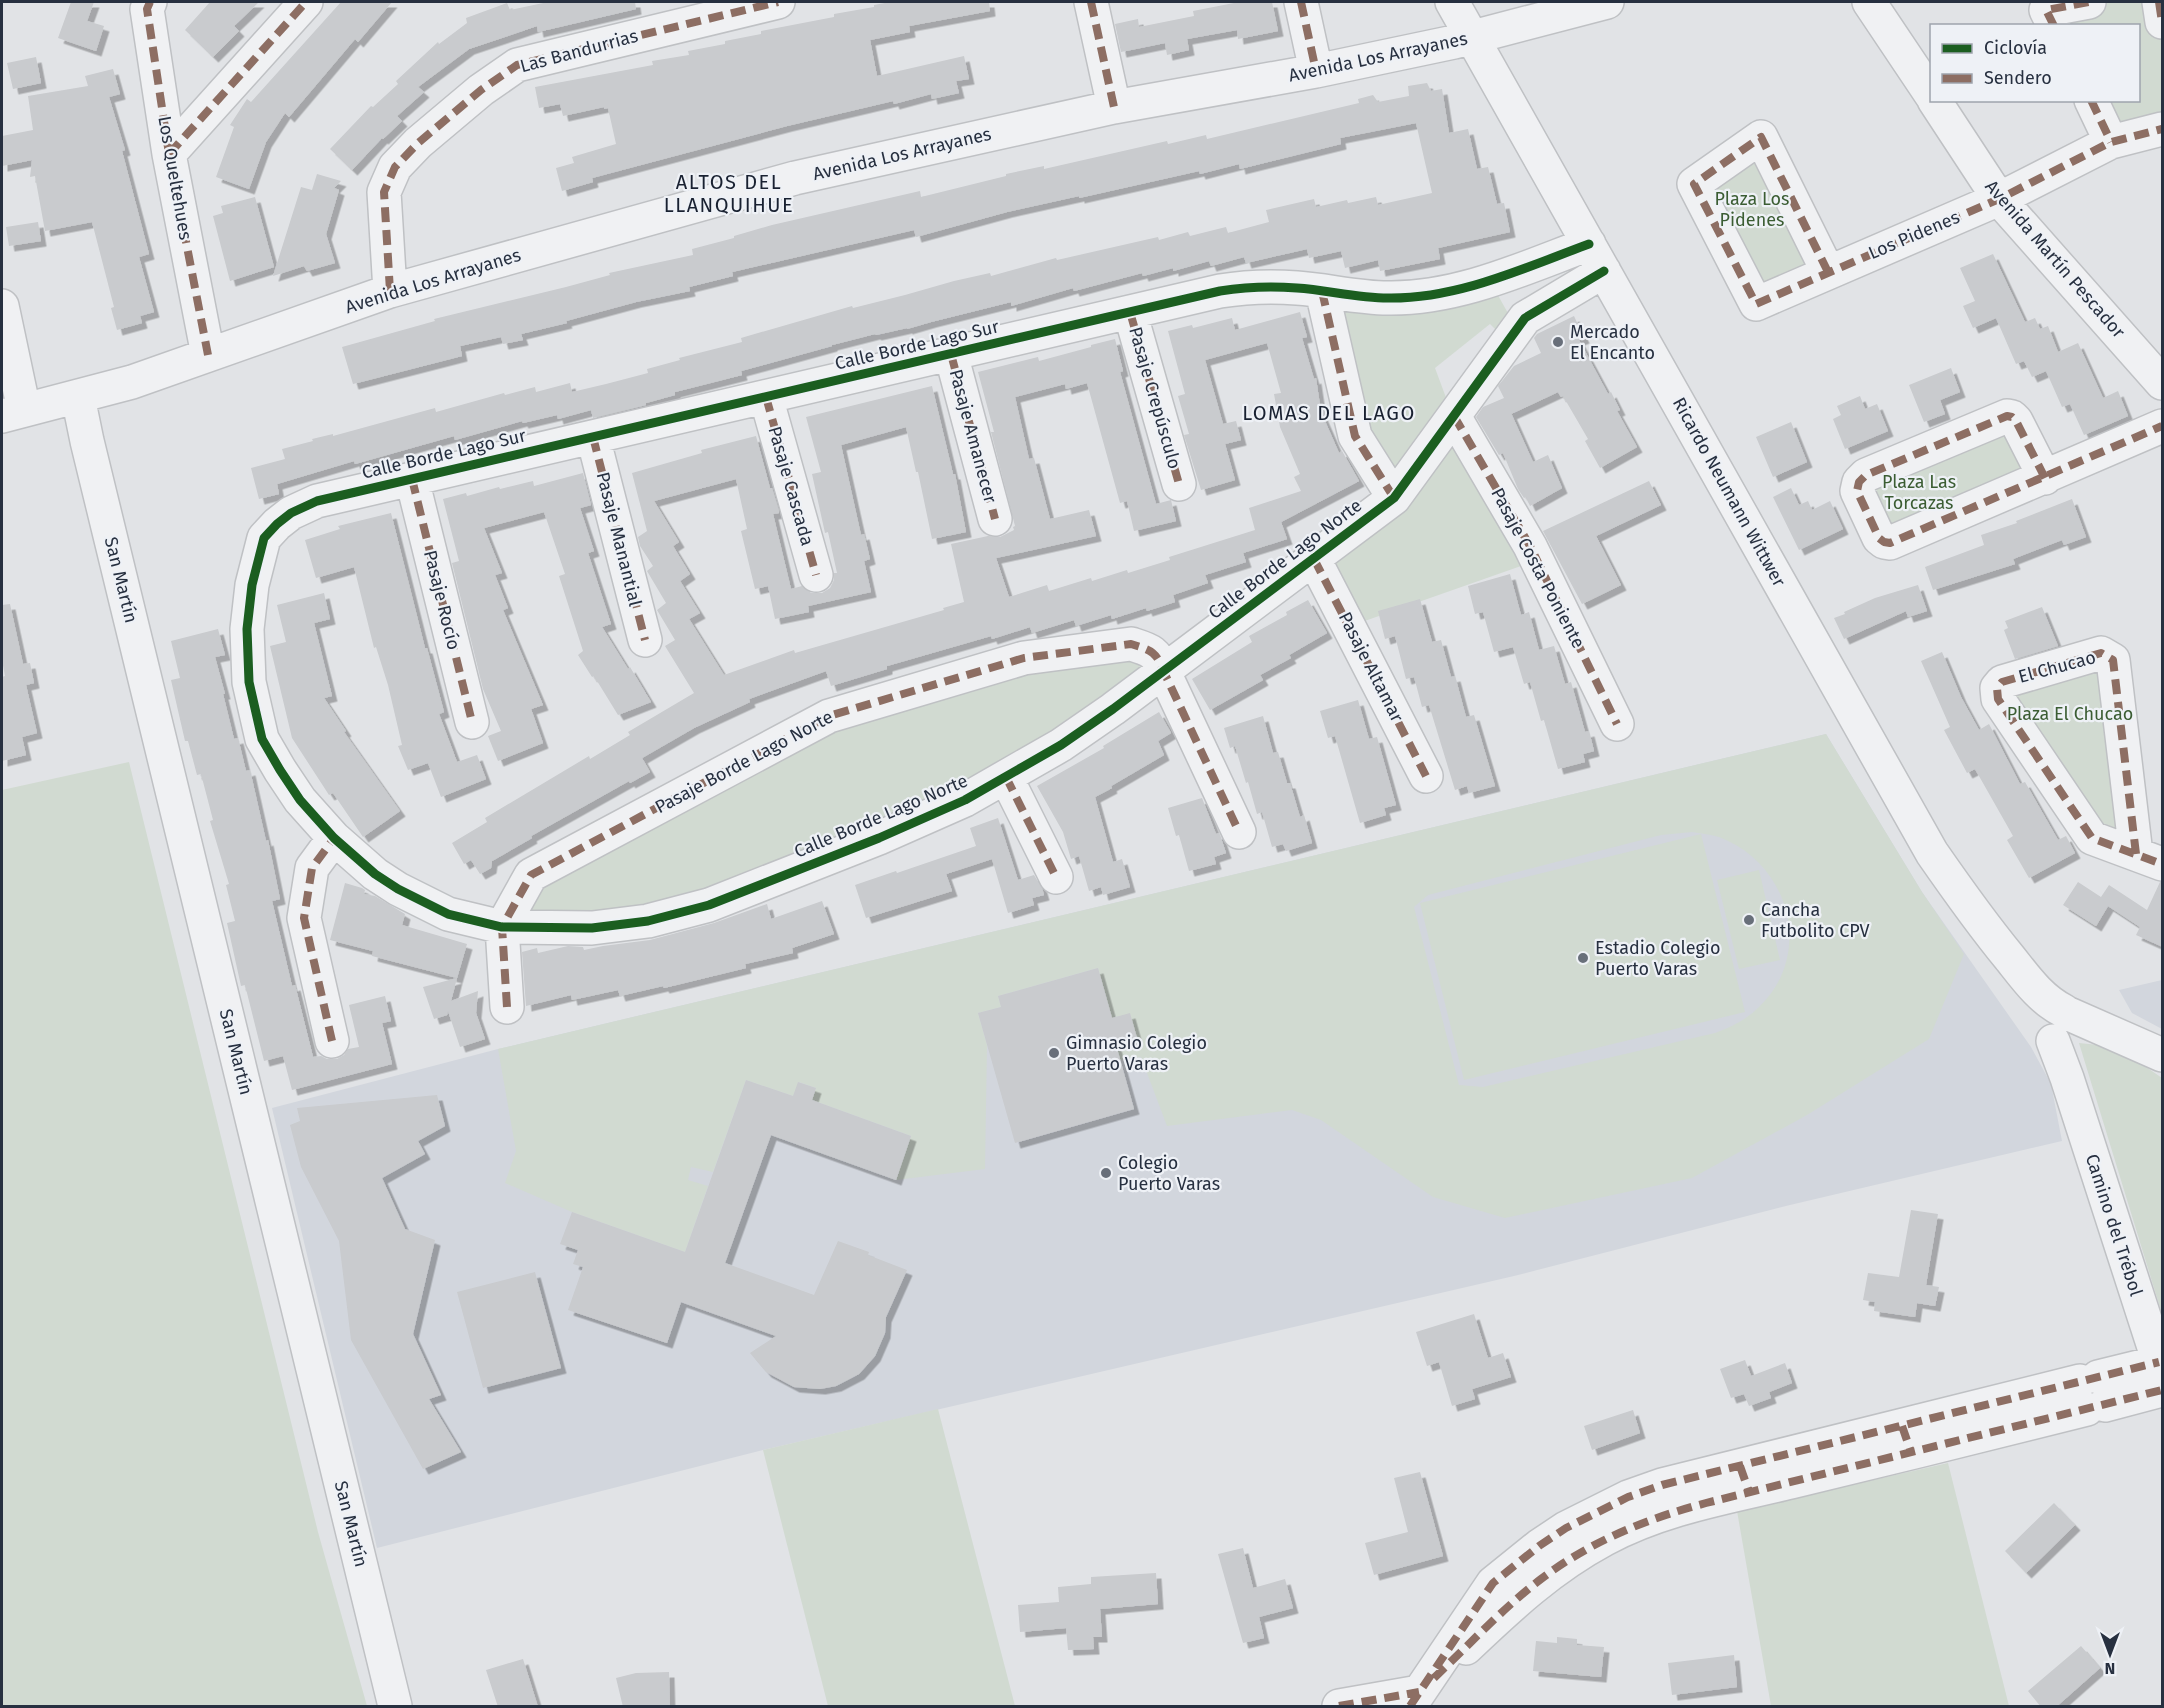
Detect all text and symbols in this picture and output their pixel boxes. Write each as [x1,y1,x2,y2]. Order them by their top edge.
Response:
legend [1930,24,2140,102]
street label: Las Bandurrias [518,25,640,77]
street label: Avenida Los Arrayanes [1287,27,1469,87]
text: Ciclovía [1984,37,2047,59]
text: Sendero [1984,67,2052,89]
street label: Los Queltehues [153,114,197,242]
street label: Avenida Los Arrayanes [811,123,993,185]
district label: ALTOS DEL LLANQUIHUE [664,170,794,217]
street label: Avenida Martín Pescador [1980,176,2130,343]
park label: Plaza Los Pidenes [1715,188,1789,231]
street label: Los Pidenes [1865,206,1963,264]
street label: Avenida Los Arrayanes [343,244,523,318]
street label: Calle Borde Lago Sur [833,315,1001,375]
place label: Mercado El Encanto [1570,321,1655,364]
street label: Pasaje Crepúsculo [1124,324,1186,472]
marker: Mercado El Encanto [1551,335,1565,349]
street label: Pasaje Amanecer [945,367,1001,505]
street label: Ricardo Neumann Wittwer [1668,394,1790,590]
district label: LOMAS DEL LAGO [1242,401,1416,425]
street label: Calle Borde Lago Sur [360,424,528,484]
street label: Pasaje Cascada [763,424,819,548]
street label: Pasaje Manantial [592,470,646,608]
park label: Plaza Las Torcazas [1882,471,1956,514]
street label: Pasaje Costa Poniente [1486,484,1590,652]
street label: Calle Borde Lago Norte [1204,494,1366,624]
street label: San Martín [100,535,142,625]
street label: Pasaje Rocío [419,548,465,652]
street label: Pasaje Altamar [1334,608,1408,726]
street label: El Chucao [2016,646,2098,688]
park label: Plaza El Chucao [2007,703,2133,725]
street label: Pasaje Borde Lago Norte [651,706,837,818]
street label: Calle Borde Lago Norte [791,769,971,863]
place label: Cancha Futbolito CPV [1761,899,1869,942]
marker: Cancha Futbolito CPV [1742,913,1756,927]
place label: Estadio Colegio Puerto Varas [1595,937,1720,980]
marker: Estadio Colegio Puerto Varas [1576,951,1590,965]
street label: San Martín [215,1007,257,1097]
place label: Gimnasio Colegio Puerto Varas [1066,1032,1207,1075]
marker: Gimnasio Colegio Puerto Varas [1047,1046,1061,1060]
street label: Camino del Trébol [2081,1151,2147,1299]
place label: Colegio Puerto Varas [1118,1152,1220,1195]
marker: Colegio Puerto Varas [1099,1166,1113,1180]
street label: San Martín [330,1479,372,1569]
north arrow [2080,1624,2140,1684]
text: N [2105,1659,2115,1678]

